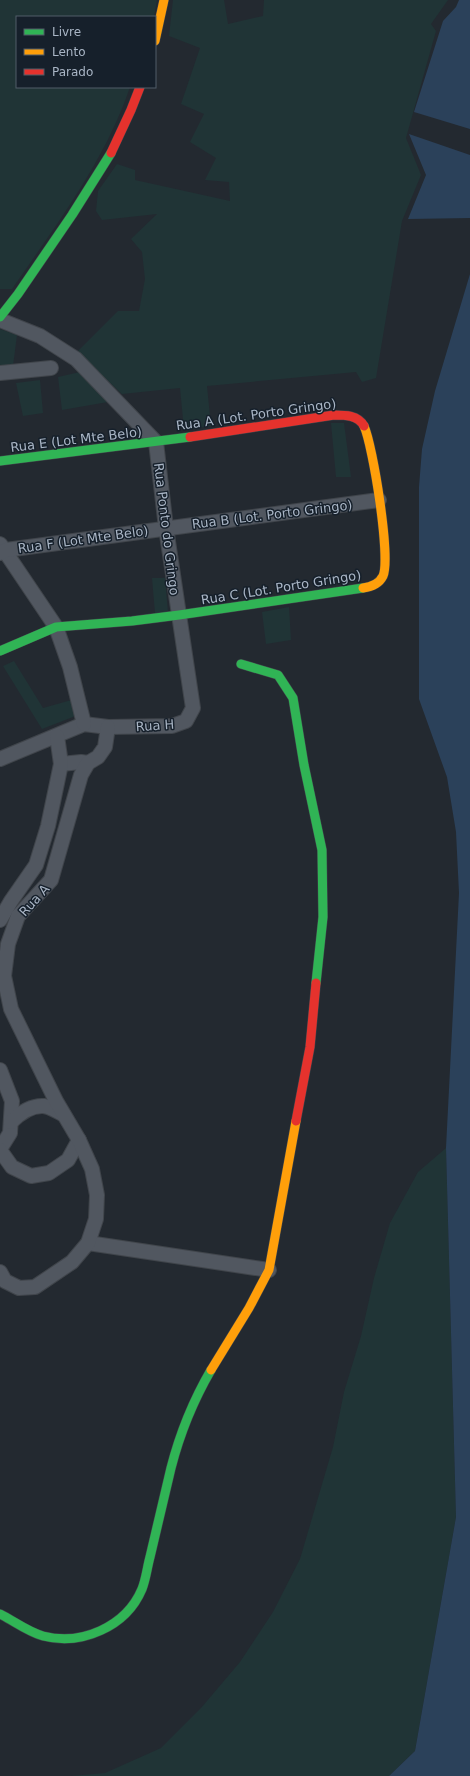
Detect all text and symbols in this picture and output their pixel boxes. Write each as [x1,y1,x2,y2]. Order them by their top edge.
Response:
legend [16,16,156,88]
text: Livre [52,25,81,39]
text: Lento [52,45,86,59]
text: Parado [52,65,93,79]
street label: Rua A (Lot. Porto Gringo) [175,396,337,433]
street label: Rua E (Lot Mte Belo) [9,424,143,455]
street label: Rua Ponto do Gringo [151,462,182,596]
street label: Rua B (Lot. Porto Gringo) [191,497,353,532]
street label: Rua F (Lot Mte Belo) [17,523,149,556]
street label: Rua C (Lot. Porto Gringo) [200,567,362,608]
street label: Rua H [135,717,175,734]
street label: Rua A [16,881,53,919]

